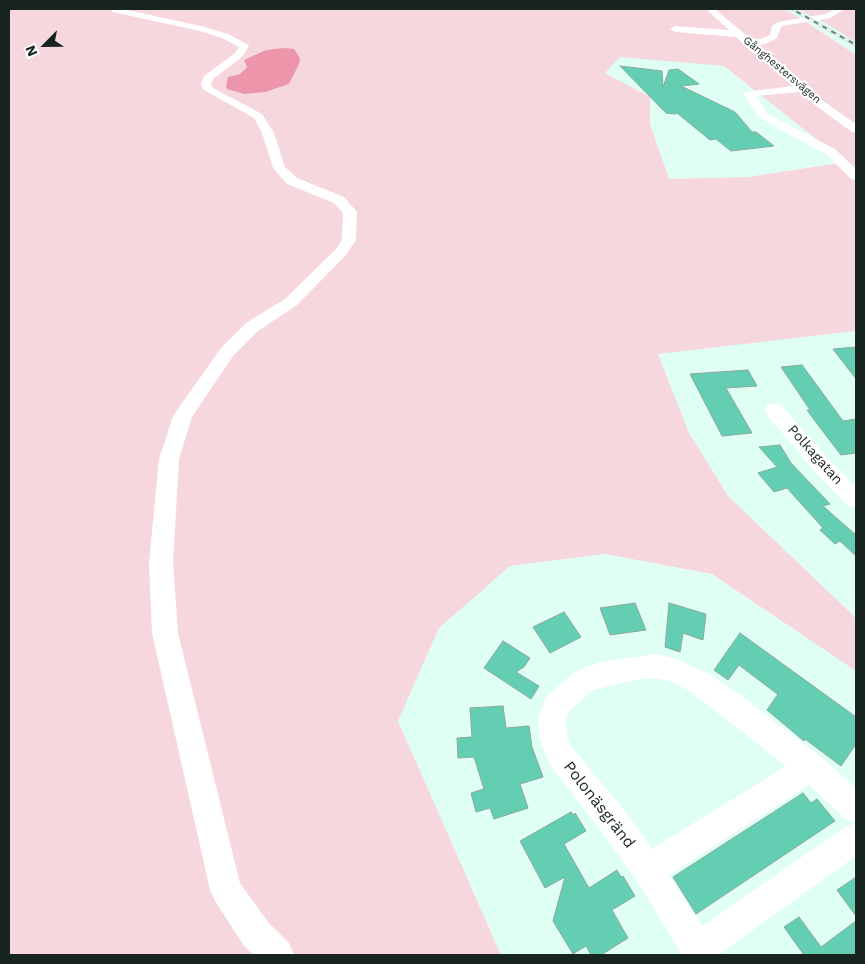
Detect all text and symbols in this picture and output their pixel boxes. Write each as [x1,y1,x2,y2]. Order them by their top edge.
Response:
north arrow [20,20,70,70]
street label: Gånghestersvägen [740,34,824,106]
text: N [22,43,41,59]
street label: Polkagatan [784,422,846,488]
street label: Polonäsgränd [559,758,639,852]

